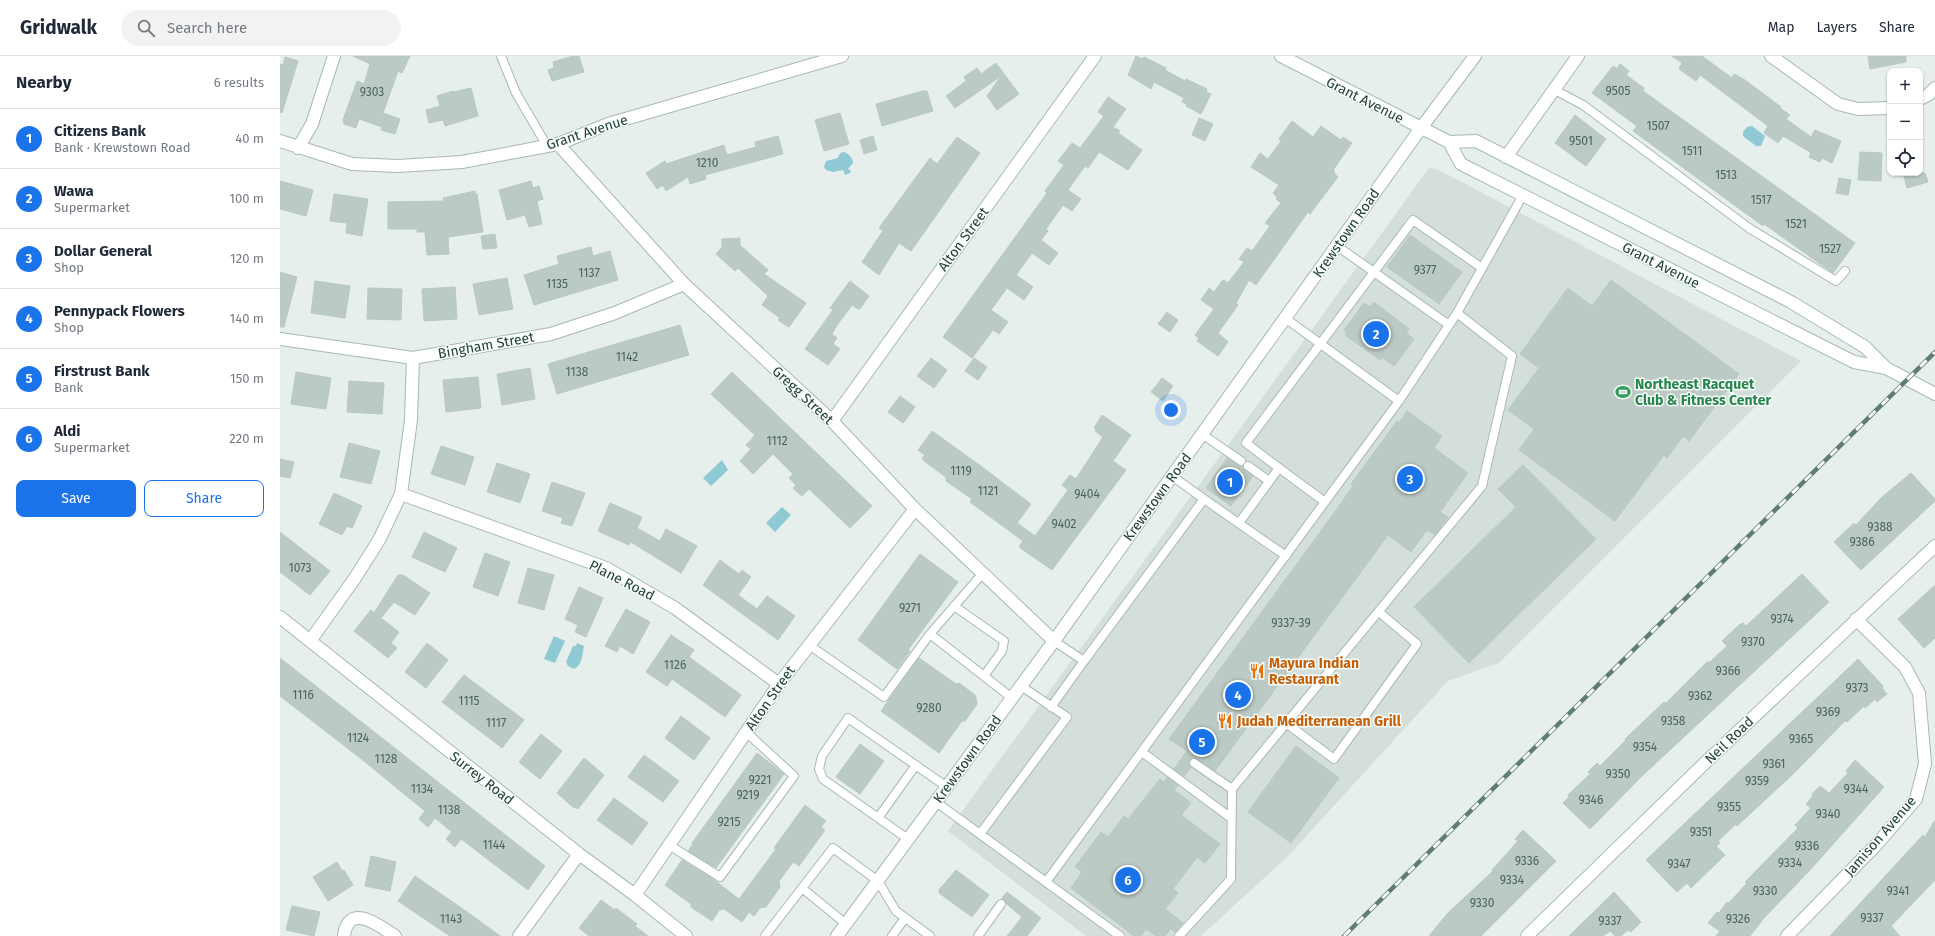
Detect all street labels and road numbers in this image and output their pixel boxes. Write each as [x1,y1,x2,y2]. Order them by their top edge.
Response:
street label: Grant Avenue [1323,74,1406,127]
street label: Grant Avenue [544,111,630,154]
street label: Krewstown Road [1309,186,1383,281]
street label: Alton Street [934,203,993,275]
street label: Grant Avenue [1619,239,1702,292]
street label: Bingham Street [437,328,536,362]
street label: Gregg Street [768,363,838,429]
street label: Krewstown Road [1120,450,1195,545]
street label: Plane Road [586,557,657,604]
street label: Alton Street [742,662,799,734]
street label: Krewstown Road [930,712,1005,807]
street label: Neil Road [1701,713,1757,768]
street label: Surrey Road [446,748,517,809]
street label: Jamison Avenue [1841,793,1920,880]

